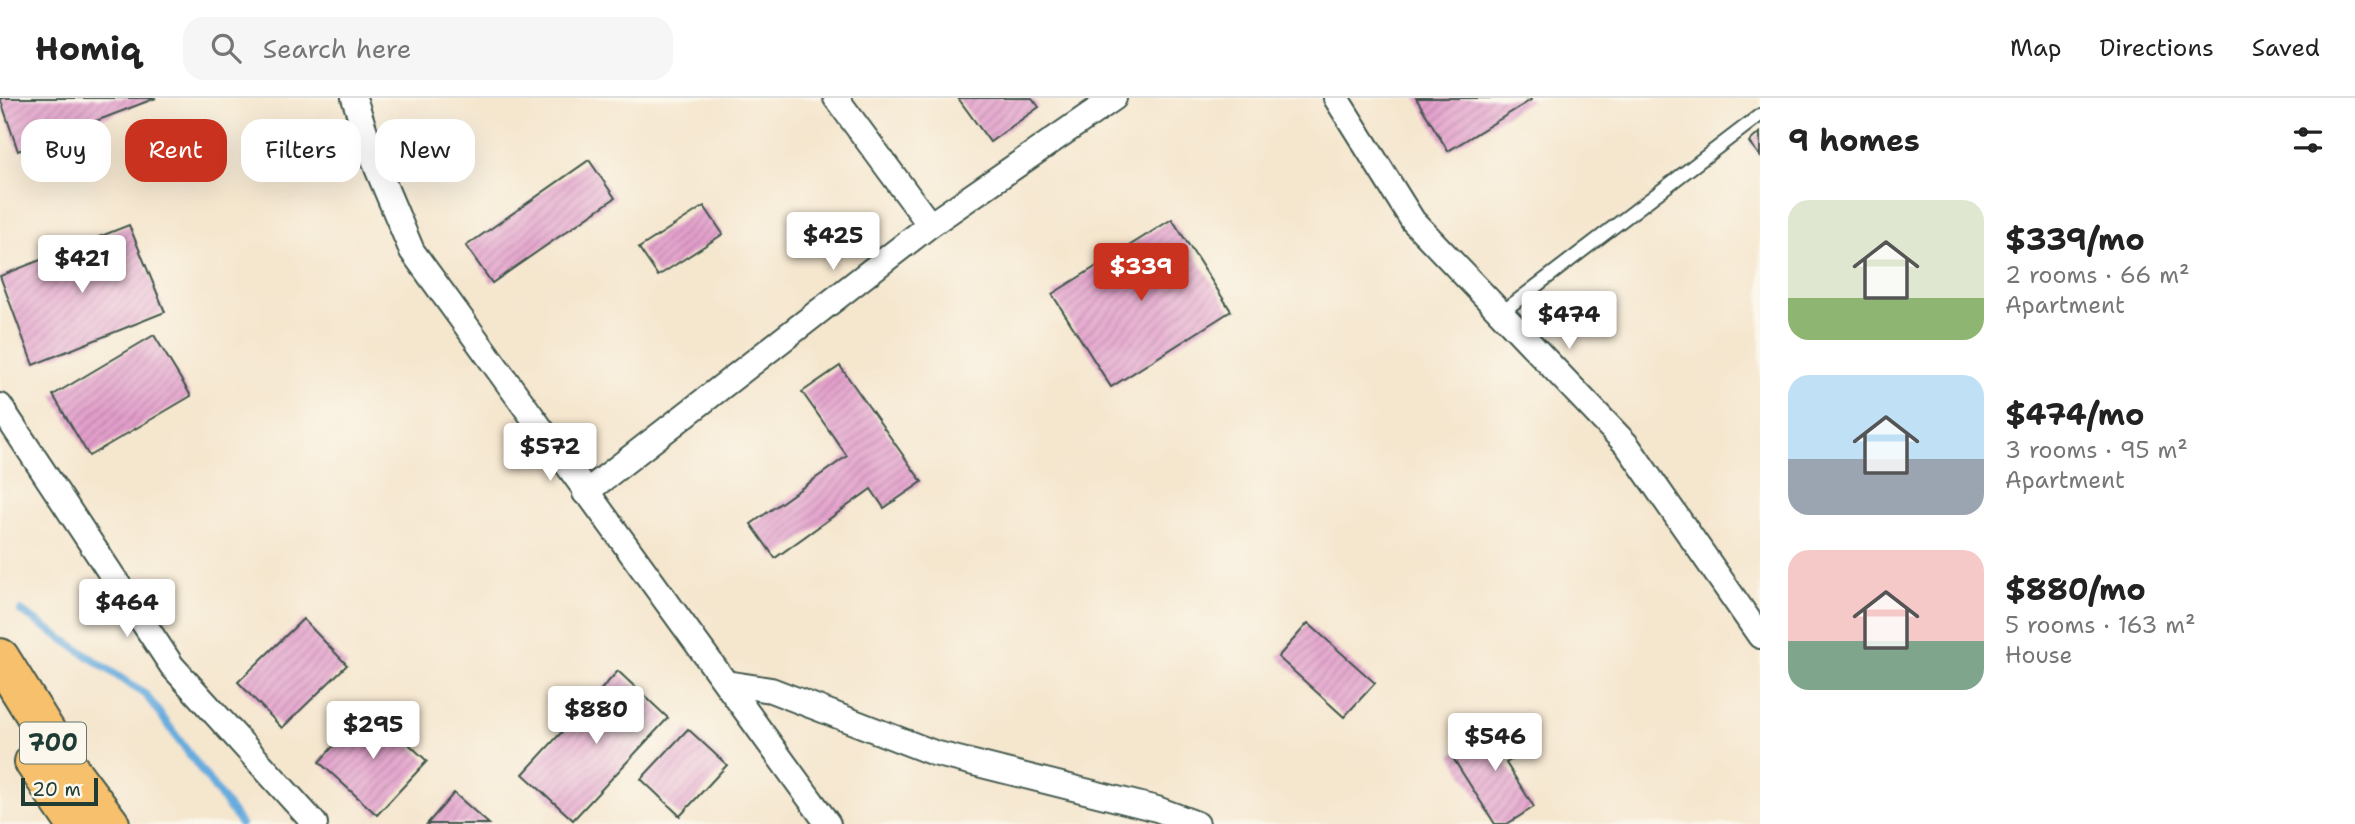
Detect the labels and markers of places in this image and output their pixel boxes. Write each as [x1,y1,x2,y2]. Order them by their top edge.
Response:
pin: $425 [792,212,874,272]
pin: $421 [41,236,123,295]
pin: $339 [1100,244,1182,303]
pin: $474 [1528,292,1610,351]
pin: $572 [509,424,591,483]
pin: $464 [86,580,168,639]
pin: $880 [555,686,637,746]
pin: $295 [332,702,414,761]
pin: $546 [1454,714,1536,773]

